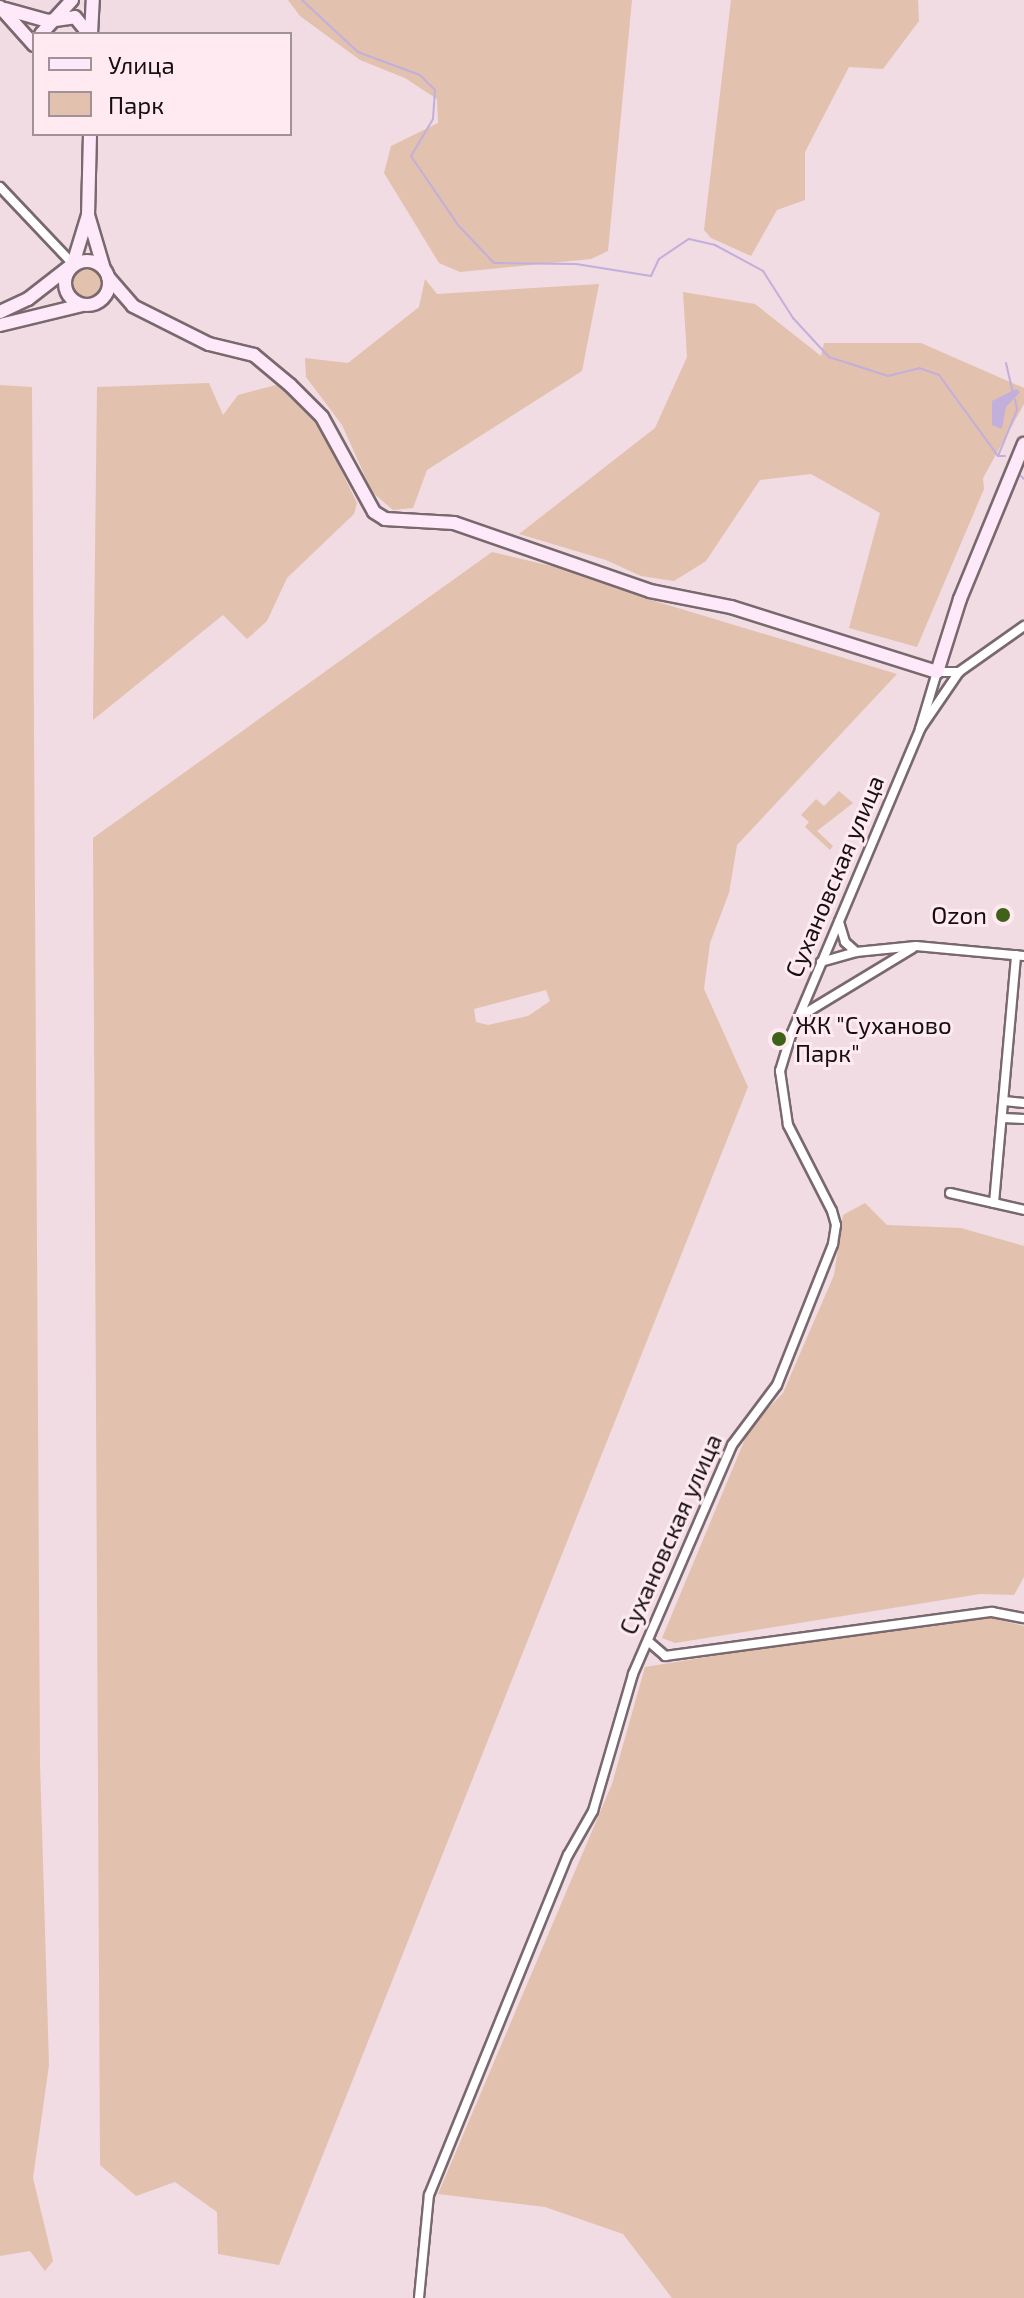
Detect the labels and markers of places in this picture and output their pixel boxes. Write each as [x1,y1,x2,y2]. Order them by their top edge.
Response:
place label: Ozon [931,901,987,929]
marker: Ozon [994,906,1012,924]
place label: ЖК "Суханово Парк" [795,1011,952,1067]
marker: ЖК "Суханово Парк" [770,1030,788,1048]

